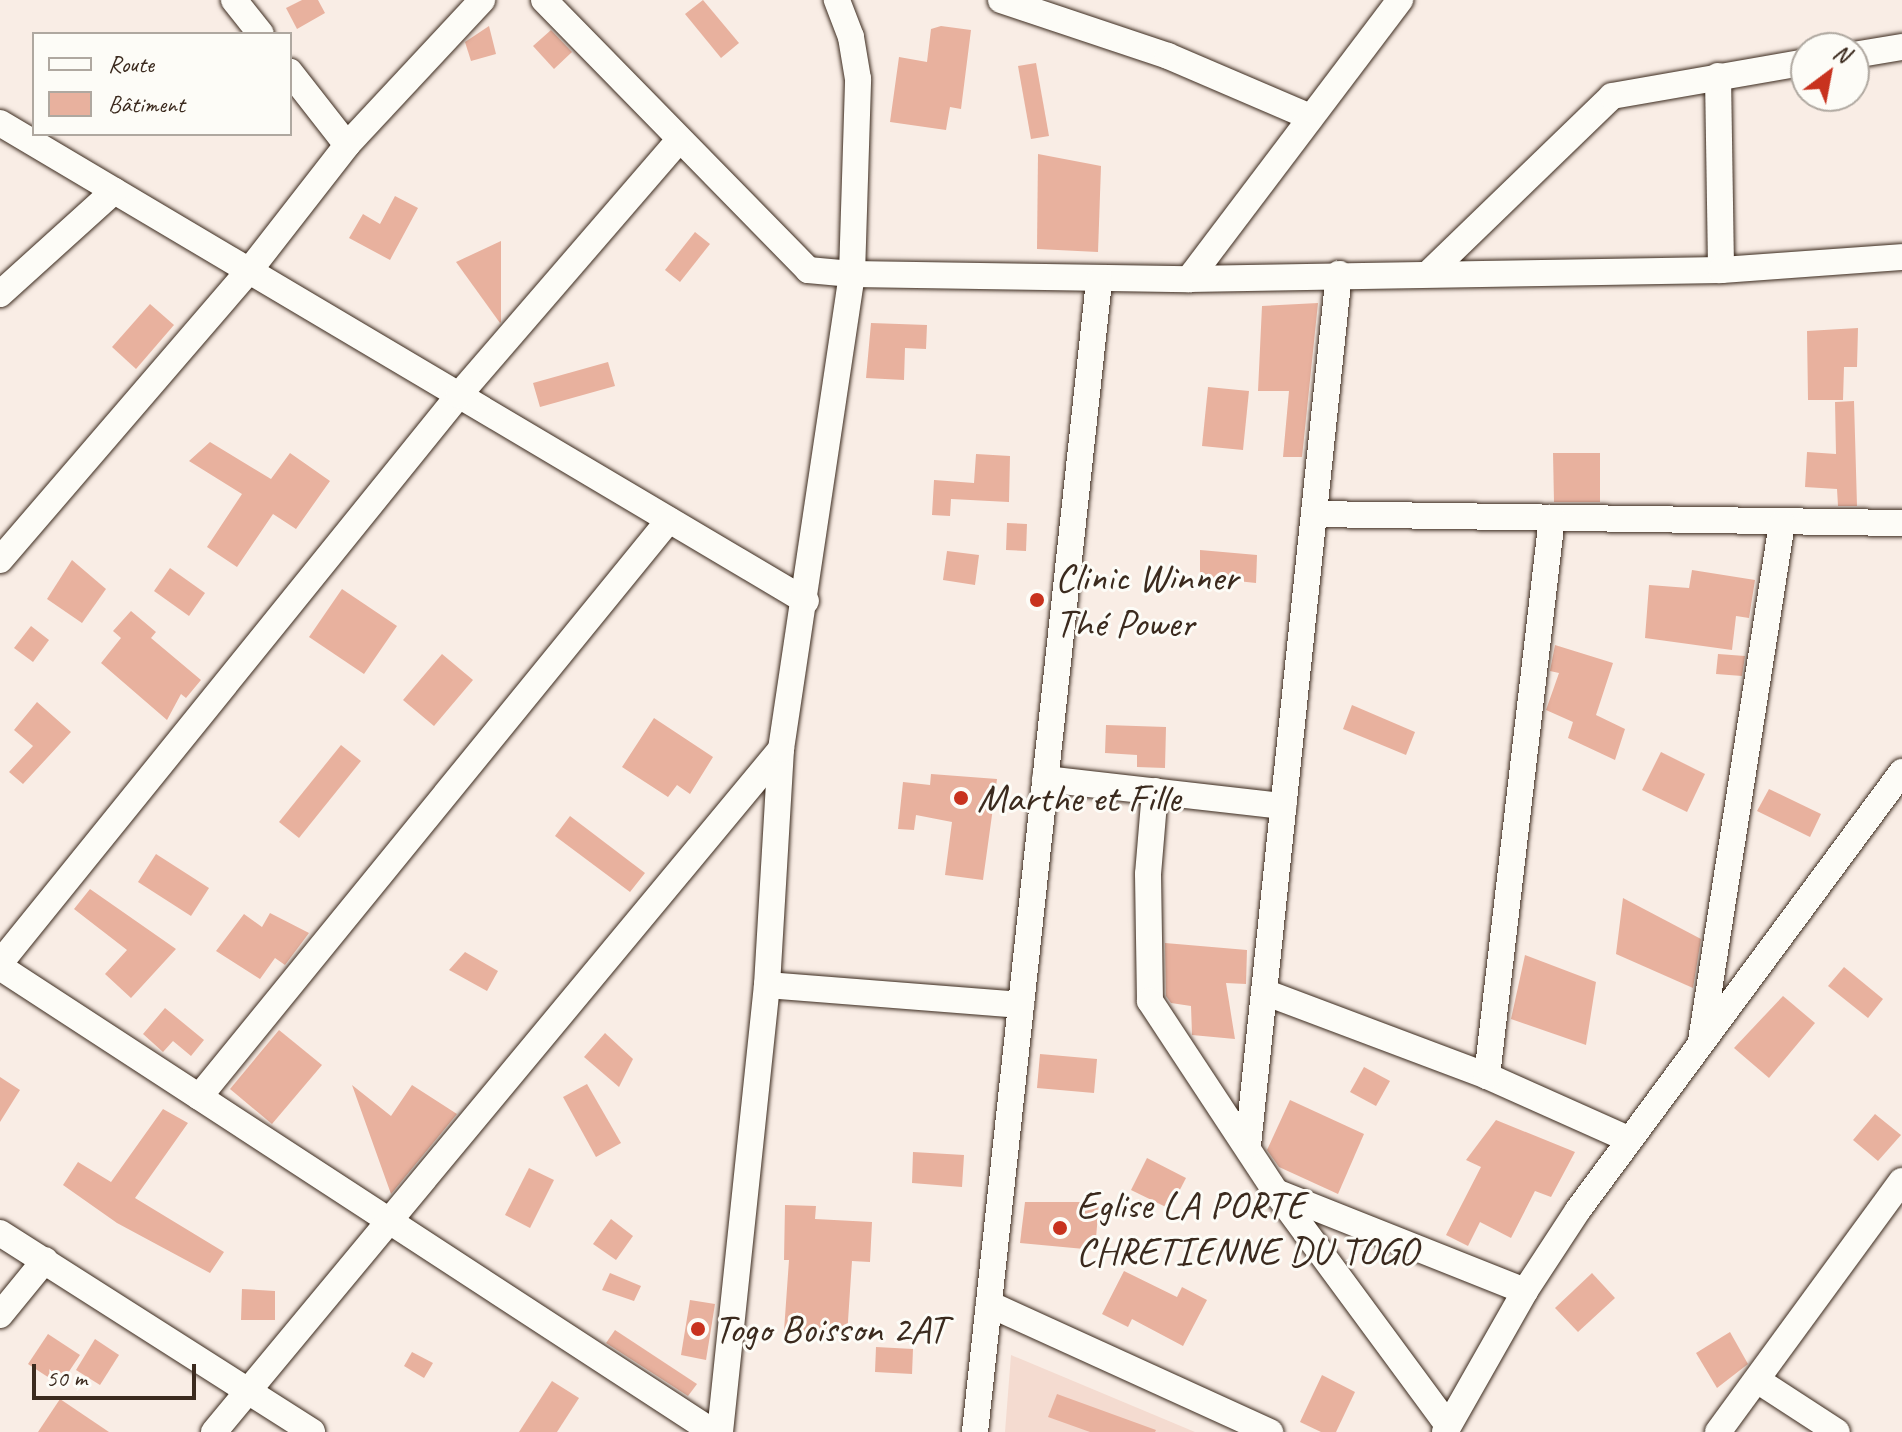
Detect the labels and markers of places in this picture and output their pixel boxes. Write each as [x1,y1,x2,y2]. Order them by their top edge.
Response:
place label: Clinic Winner Thé Power [1055,553,1239,647]
marker: Clinic Winner Thé Power [1026,589,1048,611]
place label: Marthe et Fille [977,774,1180,822]
marker: Marthe et Fille [952,789,970,807]
place label: Eglise LA PORTE CHRETIENNE DU TOGO [1076,1181,1418,1275]
marker: Eglise LA PORTE CHRETIENNE DU TOGO [1051,1219,1069,1237]
place label: Togo Boisson 2AT [714,1305,947,1353]
marker: Togo Boisson 2AT [689,1320,707,1338]

